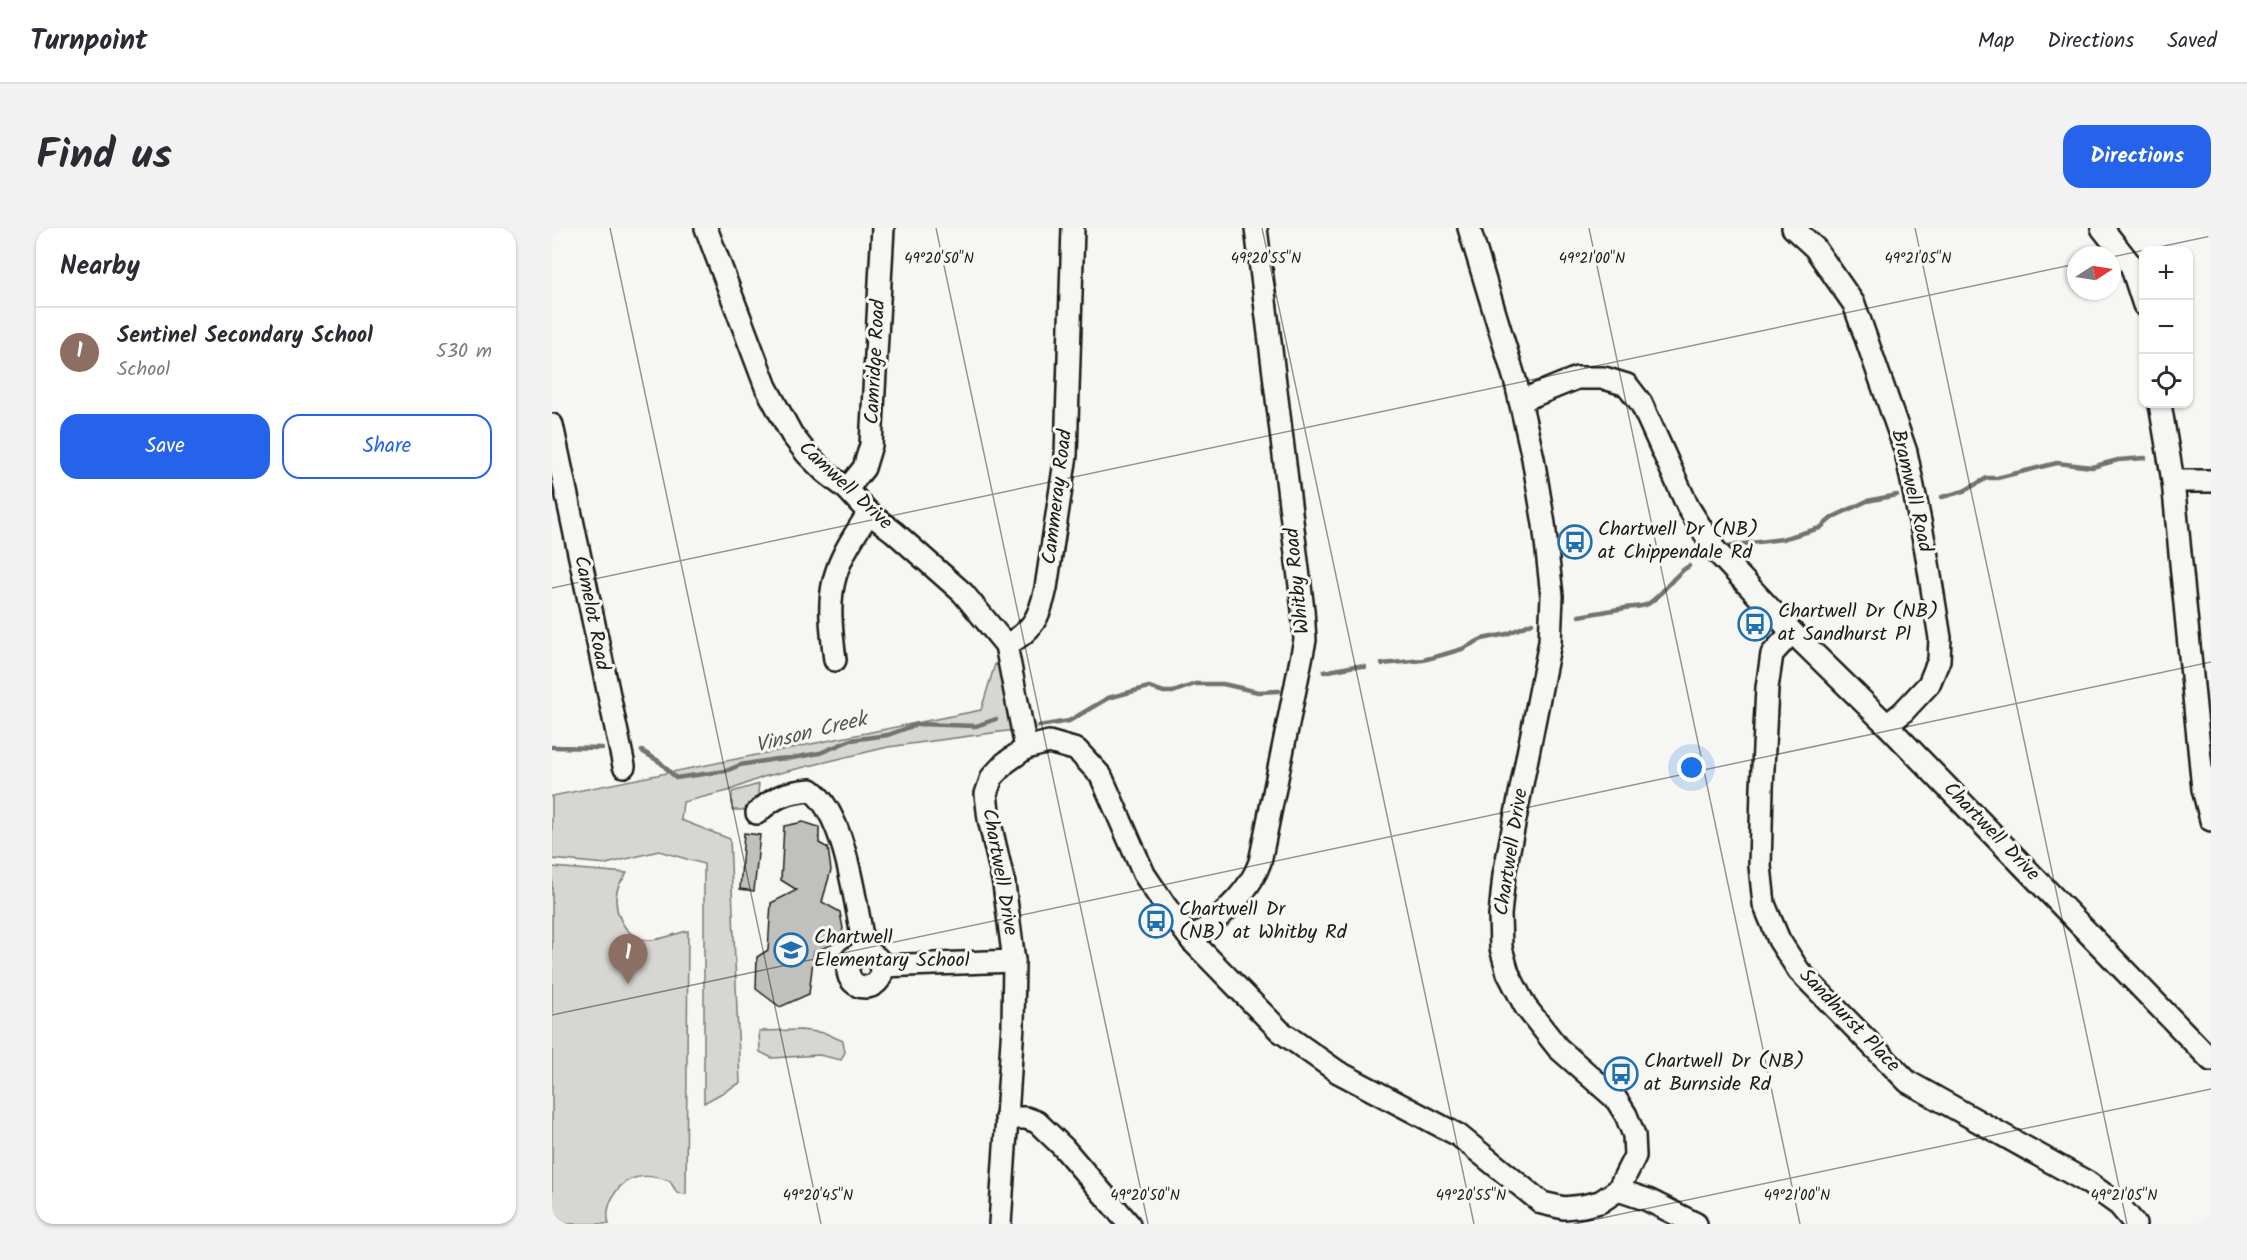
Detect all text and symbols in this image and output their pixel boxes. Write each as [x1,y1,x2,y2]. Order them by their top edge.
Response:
text: Turnpoint [30,19,148,64]
text: Map [1978,25,2014,58]
text: Directions [2047,25,2134,58]
text: Saved [2167,25,2217,58]
text: Find us [36,123,172,190]
button: Directions [2063,125,2211,188]
text: Nearby [60,246,140,288]
north arrow [2067,246,2121,300]
map controls [2139,246,2193,408]
button: + [2139,246,2193,300]
text: 49°20'50"N [904,247,974,271]
text: 49°20'55"N [1231,247,1301,271]
text: 49°21'00"N [1559,247,1625,271]
text: 49°21'05"N [1885,247,1951,271]
street label: Camridge Road [857,298,895,425]
button: − [2139,300,2193,354]
text: Sentinel Secondary School [117,319,373,354]
text: 1 [76,336,83,368]
text: 530 m [436,336,492,368]
text: School [117,354,170,386]
button: locate [2139,354,2193,408]
button: Save [60,414,270,479]
button: Share [282,414,492,479]
street label: Bramwell Road [1881,426,1941,557]
street label: Cammeray Road [1034,427,1082,566]
street label: Camwell Drive [790,434,900,538]
place label: Chartwell Dr (NB) at Chippendale Rd [1598,514,1758,569]
bus stop icon: Chartwell Dr (NB) at Chippendale Rd [1557,524,1593,560]
street label: Whitby Road [1276,525,1319,636]
street label: Camelot Road [564,553,618,674]
place label: Chartwell Dr (NB) at Sandhurst Pl [1778,596,1938,651]
bus stop icon: Chartwell Dr (NB) at Sandhurst Pl [1737,606,1773,642]
water label: Vinson Creek [752,702,873,763]
your location [1677,753,1706,782]
street label: Chartwell Drive [1935,775,2047,889]
street label: Chartwell Drive [1486,786,1538,918]
street label: Chartwell Drive [972,806,1026,938]
place label: Chartwell Dr (NB) at Whitby Rd [1179,894,1348,949]
bus stop icon: Chartwell Dr (NB) at Whitby Rd [1138,903,1174,939]
place label: Chartwell Elementary School [814,922,970,977]
school or university icon: Chartwell Elementary School [773,932,809,968]
pin: 1 [608,934,648,984]
street label: Sandhurst Place [1791,961,1907,1081]
place label: Chartwell Dr (NB) at Burnside Rd [1644,1046,1804,1101]
bus stop icon: Chartwell Dr (NB) at Burnside Rd [1603,1056,1639,1092]
text: 49°20'45"N [783,1184,853,1208]
text: 49°20'50"N [1110,1184,1180,1208]
text: 49°20'55"N [1436,1184,1506,1208]
text: 49°21'00"N [1764,1184,1830,1208]
text: 49°21'05"N [2091,1184,2157,1208]

